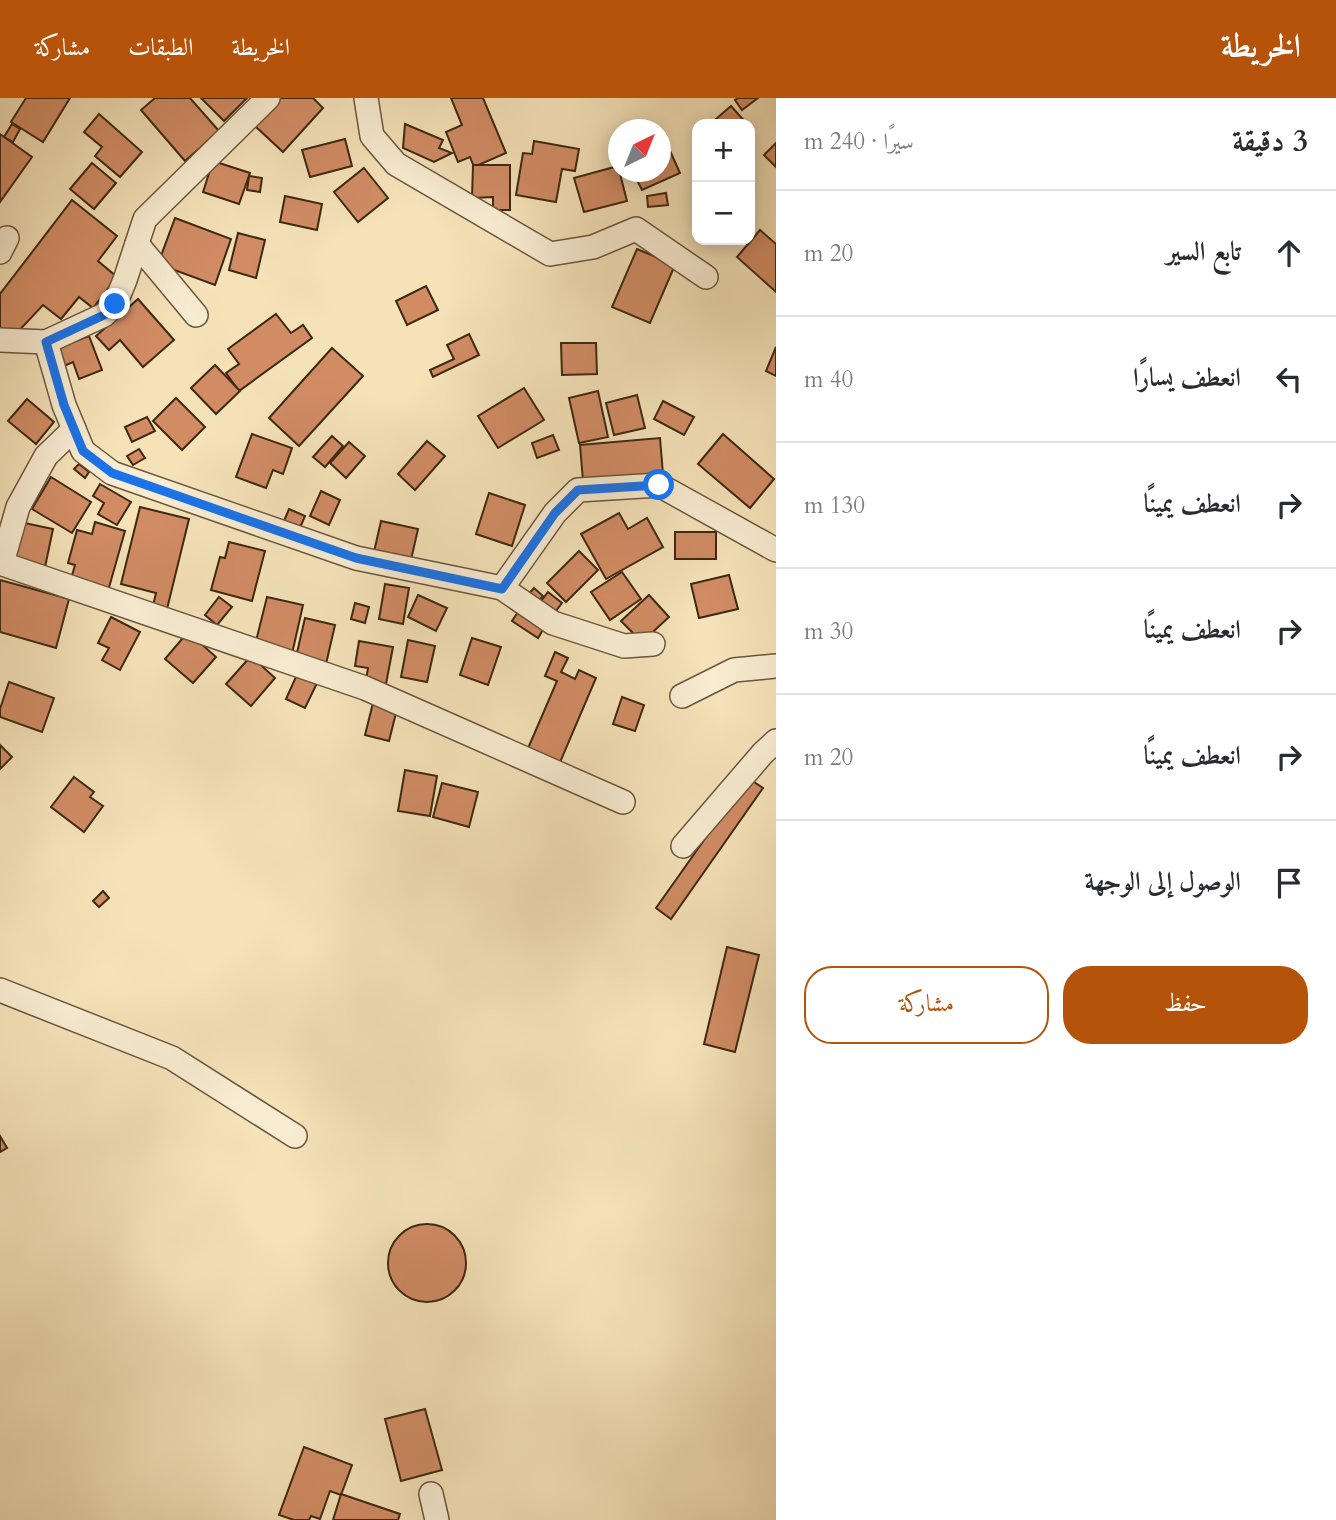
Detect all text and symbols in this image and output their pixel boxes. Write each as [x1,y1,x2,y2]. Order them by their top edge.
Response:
text: الخريطة [1221,24,1301,69]
text: مشاركة [35,31,90,64]
text: الطبقات [128,31,194,64]
text: الخريطة [232,31,290,64]
north arrow [608,119,671,182]
map controls [692,119,755,245]
button: + [692,119,755,182]
text: 3 دقيقة [1232,121,1308,162]
text: سيرًا · 240 m [804,126,914,157]
button: − [692,182,755,245]
text: تابع السير [1166,234,1241,269]
icon: ahead [1270,234,1308,272]
text: 20 m [804,238,853,269]
route end [99,288,130,319]
text: انعطف يسارًا [1133,360,1241,395]
icon: left [1270,360,1308,398]
text: 40 m [804,364,853,395]
route start [643,469,674,500]
text: انعطف يمينًا [1143,486,1241,521]
icon: right [1270,486,1308,524]
text: 130 m [804,490,865,521]
text: انعطف يمينًا [1143,612,1241,647]
icon: right [1270,612,1308,650]
text: 30 m [804,616,853,647]
text: انعطف يمينًا [1143,738,1241,773]
icon: right [1270,738,1308,776]
text: 20 m [804,742,853,773]
text: الوصول إلى الوجهة [1085,864,1241,899]
icon: arrive [1270,864,1308,902]
button: مشاركة [804,966,1049,1044]
button: حفظ [1063,966,1308,1044]

